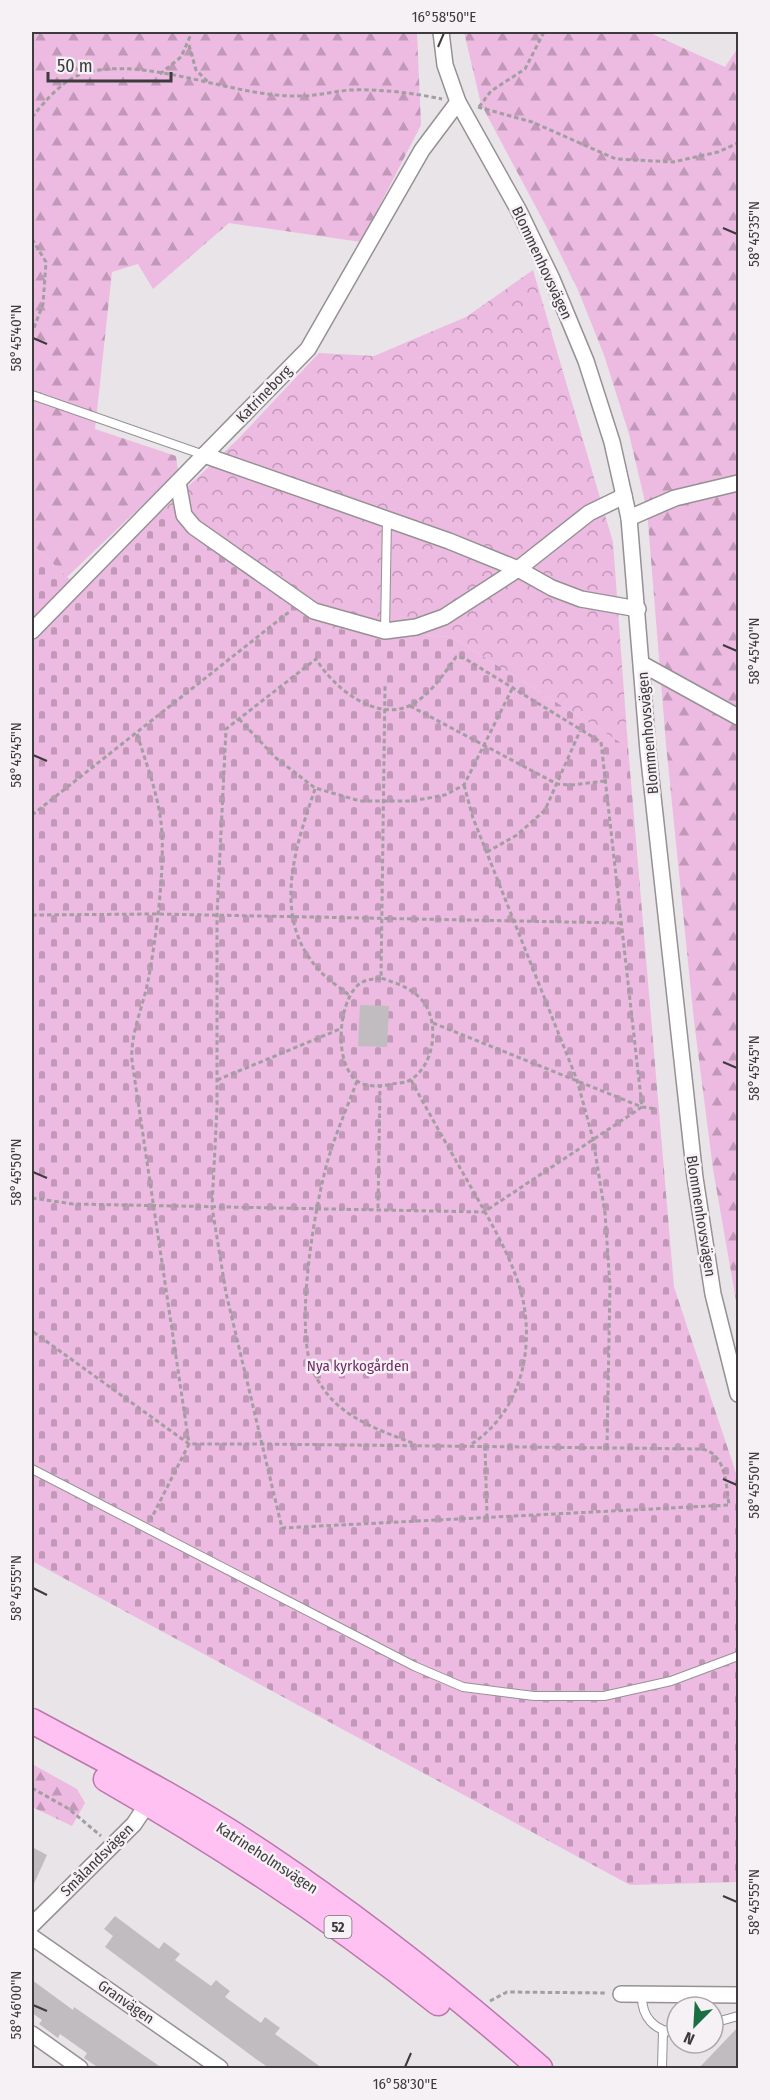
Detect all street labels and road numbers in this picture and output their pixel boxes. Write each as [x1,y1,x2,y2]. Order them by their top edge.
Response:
street label: Blommenhovsvägen [508,204,576,322]
street label: Katrineborg [232,362,296,426]
street label: Blommenhovsvägen [634,671,662,795]
street label: Blommenhovsvägen [683,1154,719,1278]
street label: Katrineholmsvägen [213,1818,321,1898]
street label: Smålandsvägen [57,1820,137,1900]
road number: 52 [324,1916,352,1938]
street label: Granvägen [94,1976,158,2028]

